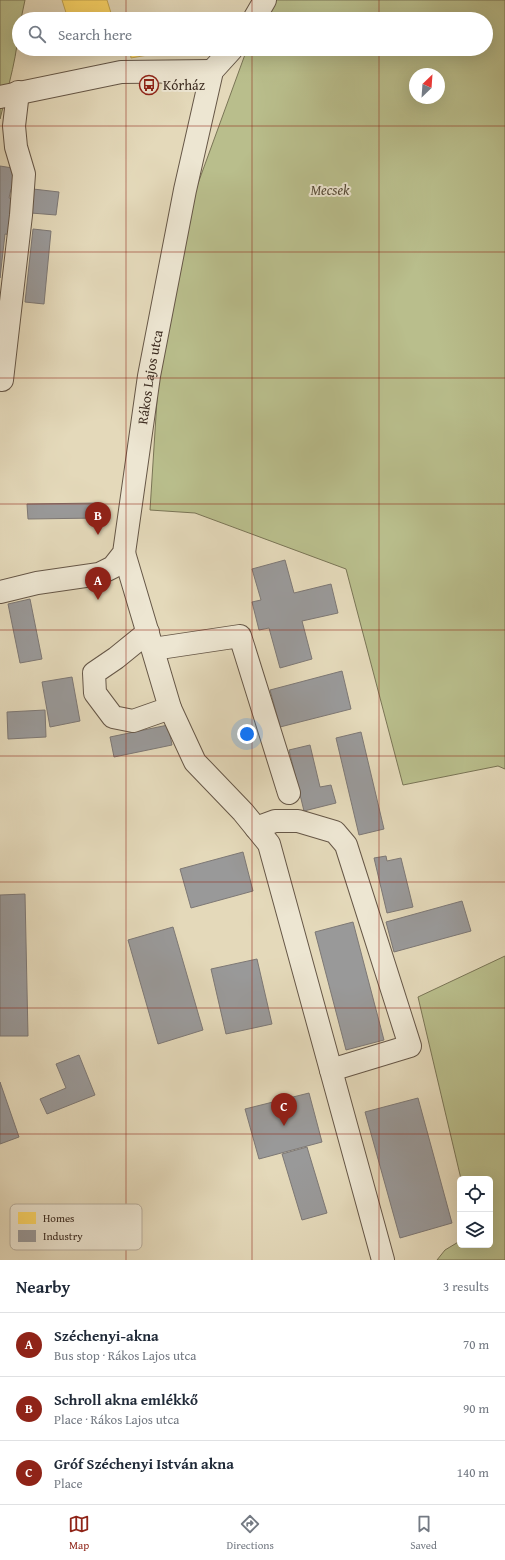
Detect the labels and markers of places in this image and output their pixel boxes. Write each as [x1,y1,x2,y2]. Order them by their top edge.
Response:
bus stop icon: Kórház [138,74,160,96]
place label: Kórház [163,75,205,95]
pin: B [85,502,111,535]
pin: A [85,567,111,600]
pin: C [271,1093,297,1126]

